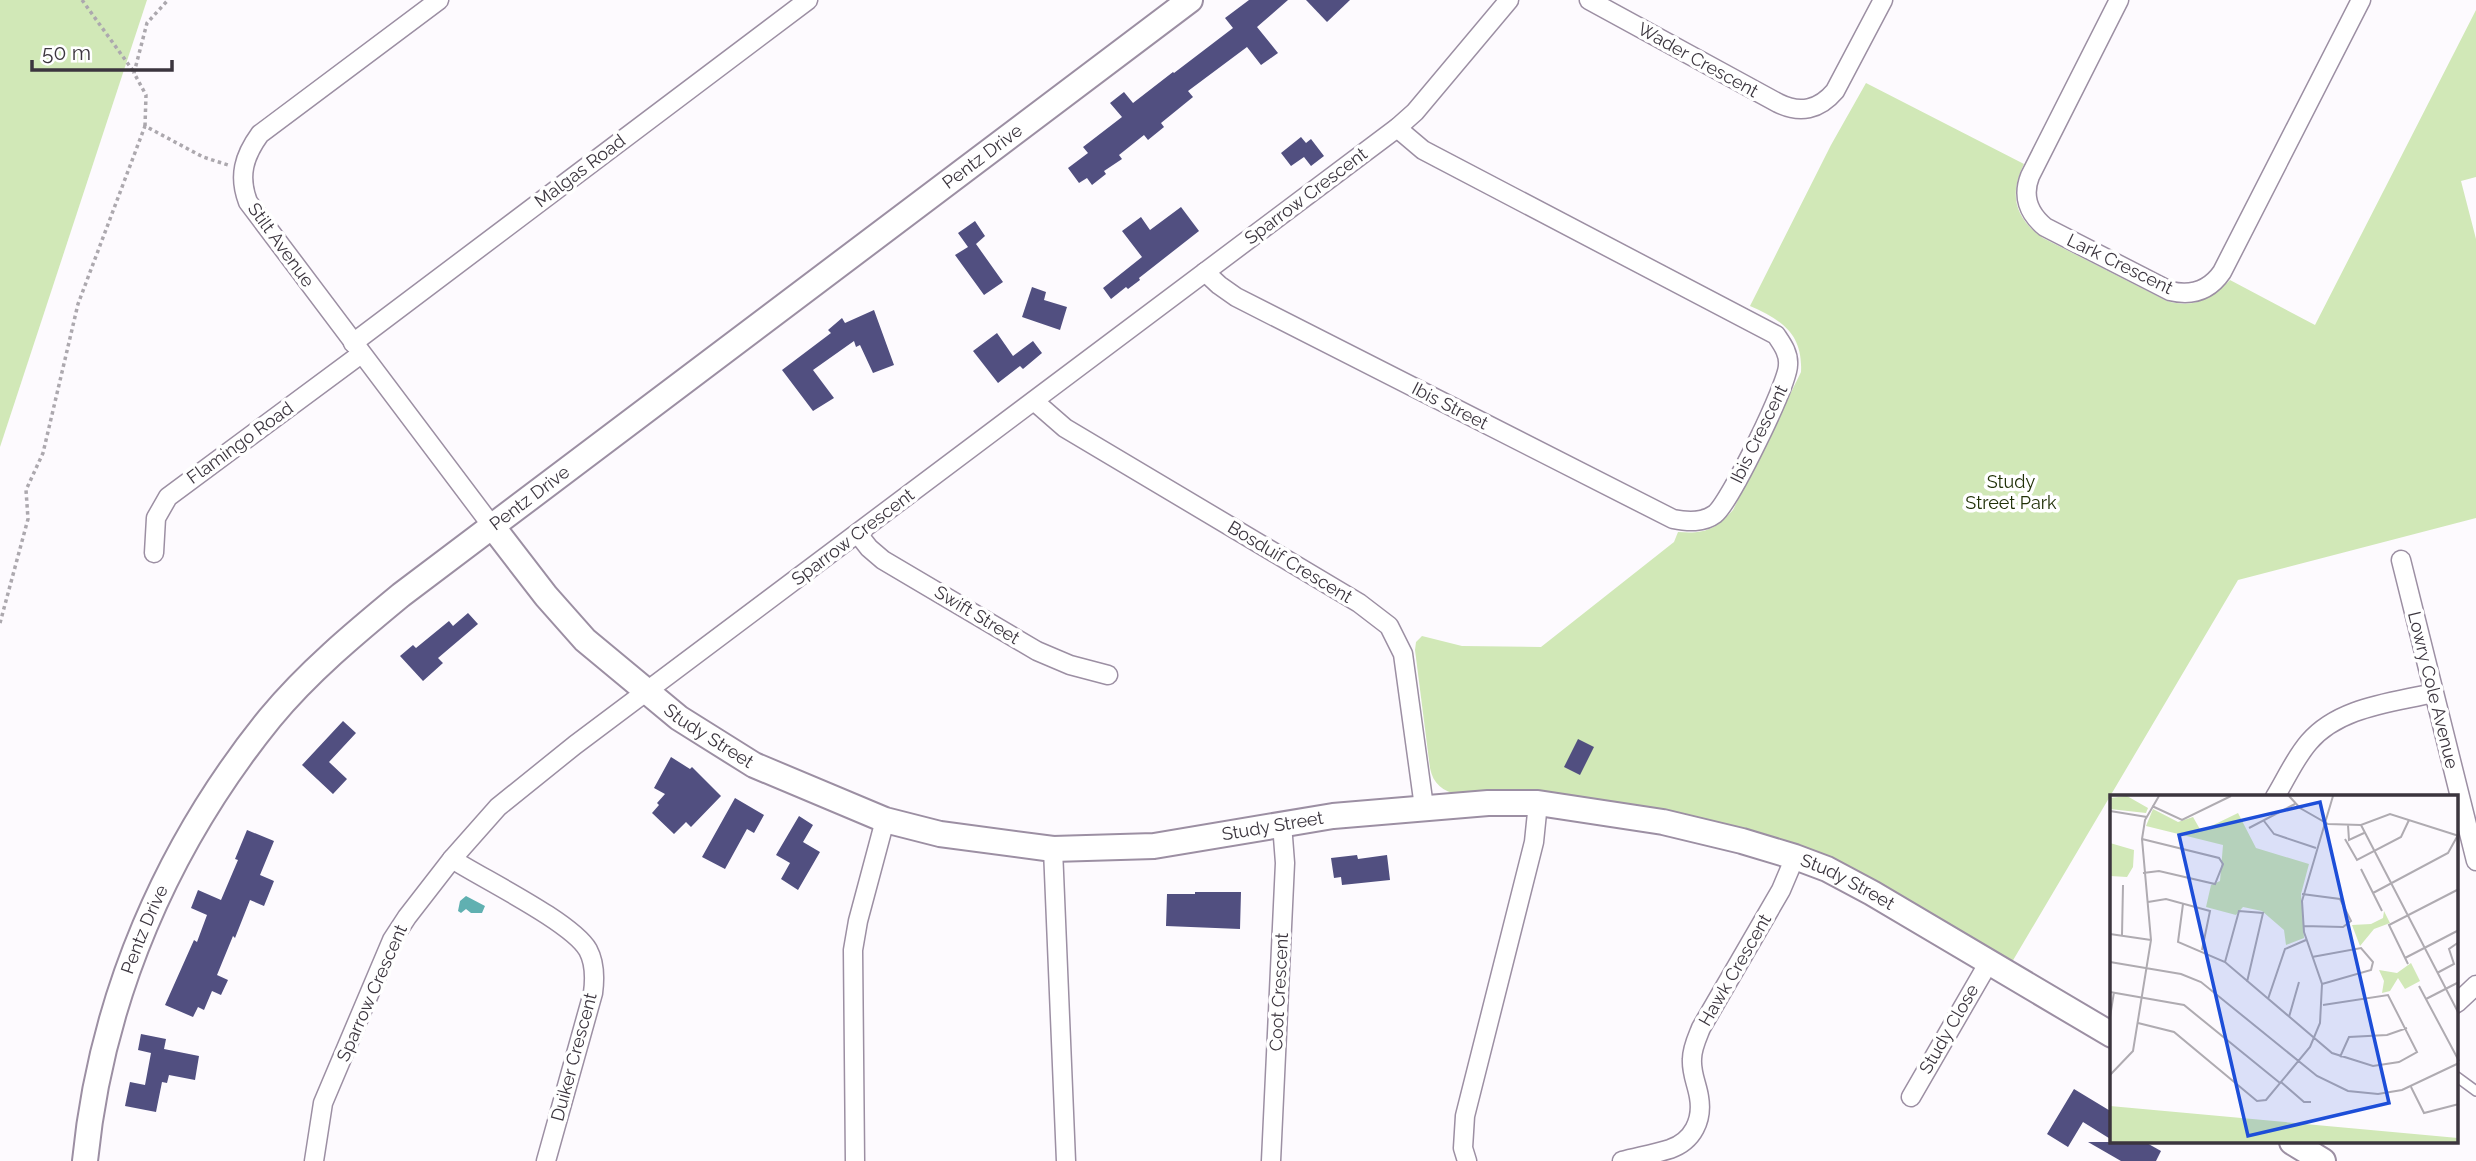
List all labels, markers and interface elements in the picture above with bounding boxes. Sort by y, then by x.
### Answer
street label: Wader Crescent [1634,18,1762,101]
scale bar [32,28,172,72]
text: 50 m [42,40,91,65]
street label: Pentz Drive [938,119,1026,193]
street label: Malgas Road [530,130,629,211]
street label: Sparrow Crescent [1240,143,1371,248]
street label: Stilt Avenue [244,199,319,291]
street label: Lark Crescent [2064,229,2177,298]
street label: Ibis Street [1409,377,1492,434]
street label: Ibis Crescent [1726,381,1791,487]
street label: Flamingo Road [183,397,297,488]
street label: Pentz Drive [485,461,574,534]
park label: Study Street Park [1965,471,2057,513]
street label: Sparrow Crescent [787,484,918,589]
street label: Bosduif Crescent [1224,516,1356,607]
street label: Swift Street [931,581,1024,648]
street label: Lowry Cole Avenue [2404,609,2463,771]
street label: Study Street [660,699,758,772]
inset map [2110,795,2458,1144]
street label: Study Street [1220,807,1325,844]
street label: Study Street [1798,849,1898,914]
street label: Pentz Drive [116,881,172,977]
street label: Hawk Crescent [1694,910,1775,1030]
street label: Sparrow Crescent [332,921,411,1065]
street label: Coot Crescent [1265,932,1292,1052]
street label: Study Close [1915,980,1983,1077]
street label: Duiker Crescent [546,990,601,1123]

